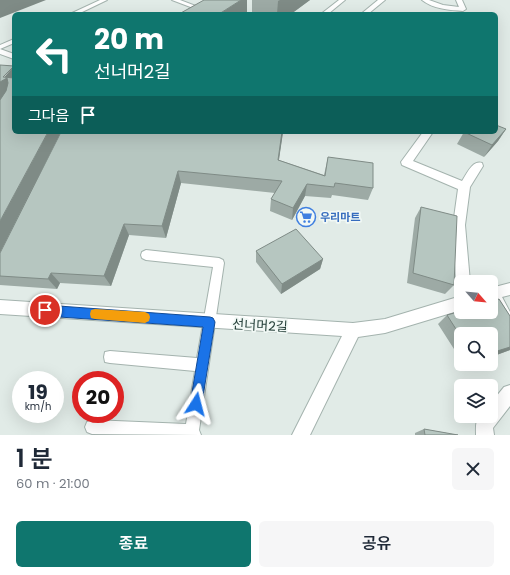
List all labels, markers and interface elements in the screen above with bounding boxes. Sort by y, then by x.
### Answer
text: 20 m [94,20,164,59]
icon: left [28,28,80,80]
text: 선너머2길 [94,59,171,84]
icon: arrive [77,104,99,126]
text: 그다음 [28,105,69,126]
supermarket icon: 우리마트 [295,206,317,228]
place label: 우리마트 [320,209,360,225]
north arrow [454,275,498,319]
map controls [454,275,498,423]
pin [28,293,62,327]
icon: arrive [34,299,56,321]
street label: 선너머2길 [232,315,288,336]
button: search [454,327,498,371]
speed limit sign: 20 [72,371,124,423]
text: 19 [28,378,48,406]
button: layers [454,379,498,423]
position arrow [175,383,217,425]
text: km/h [25,399,51,414]
text: 1 분 [16,442,52,475]
button: close [452,448,494,490]
text: 60 m · 21:00 [16,474,90,493]
button: 종료 [16,521,251,567]
button: 공유 [259,521,494,567]

